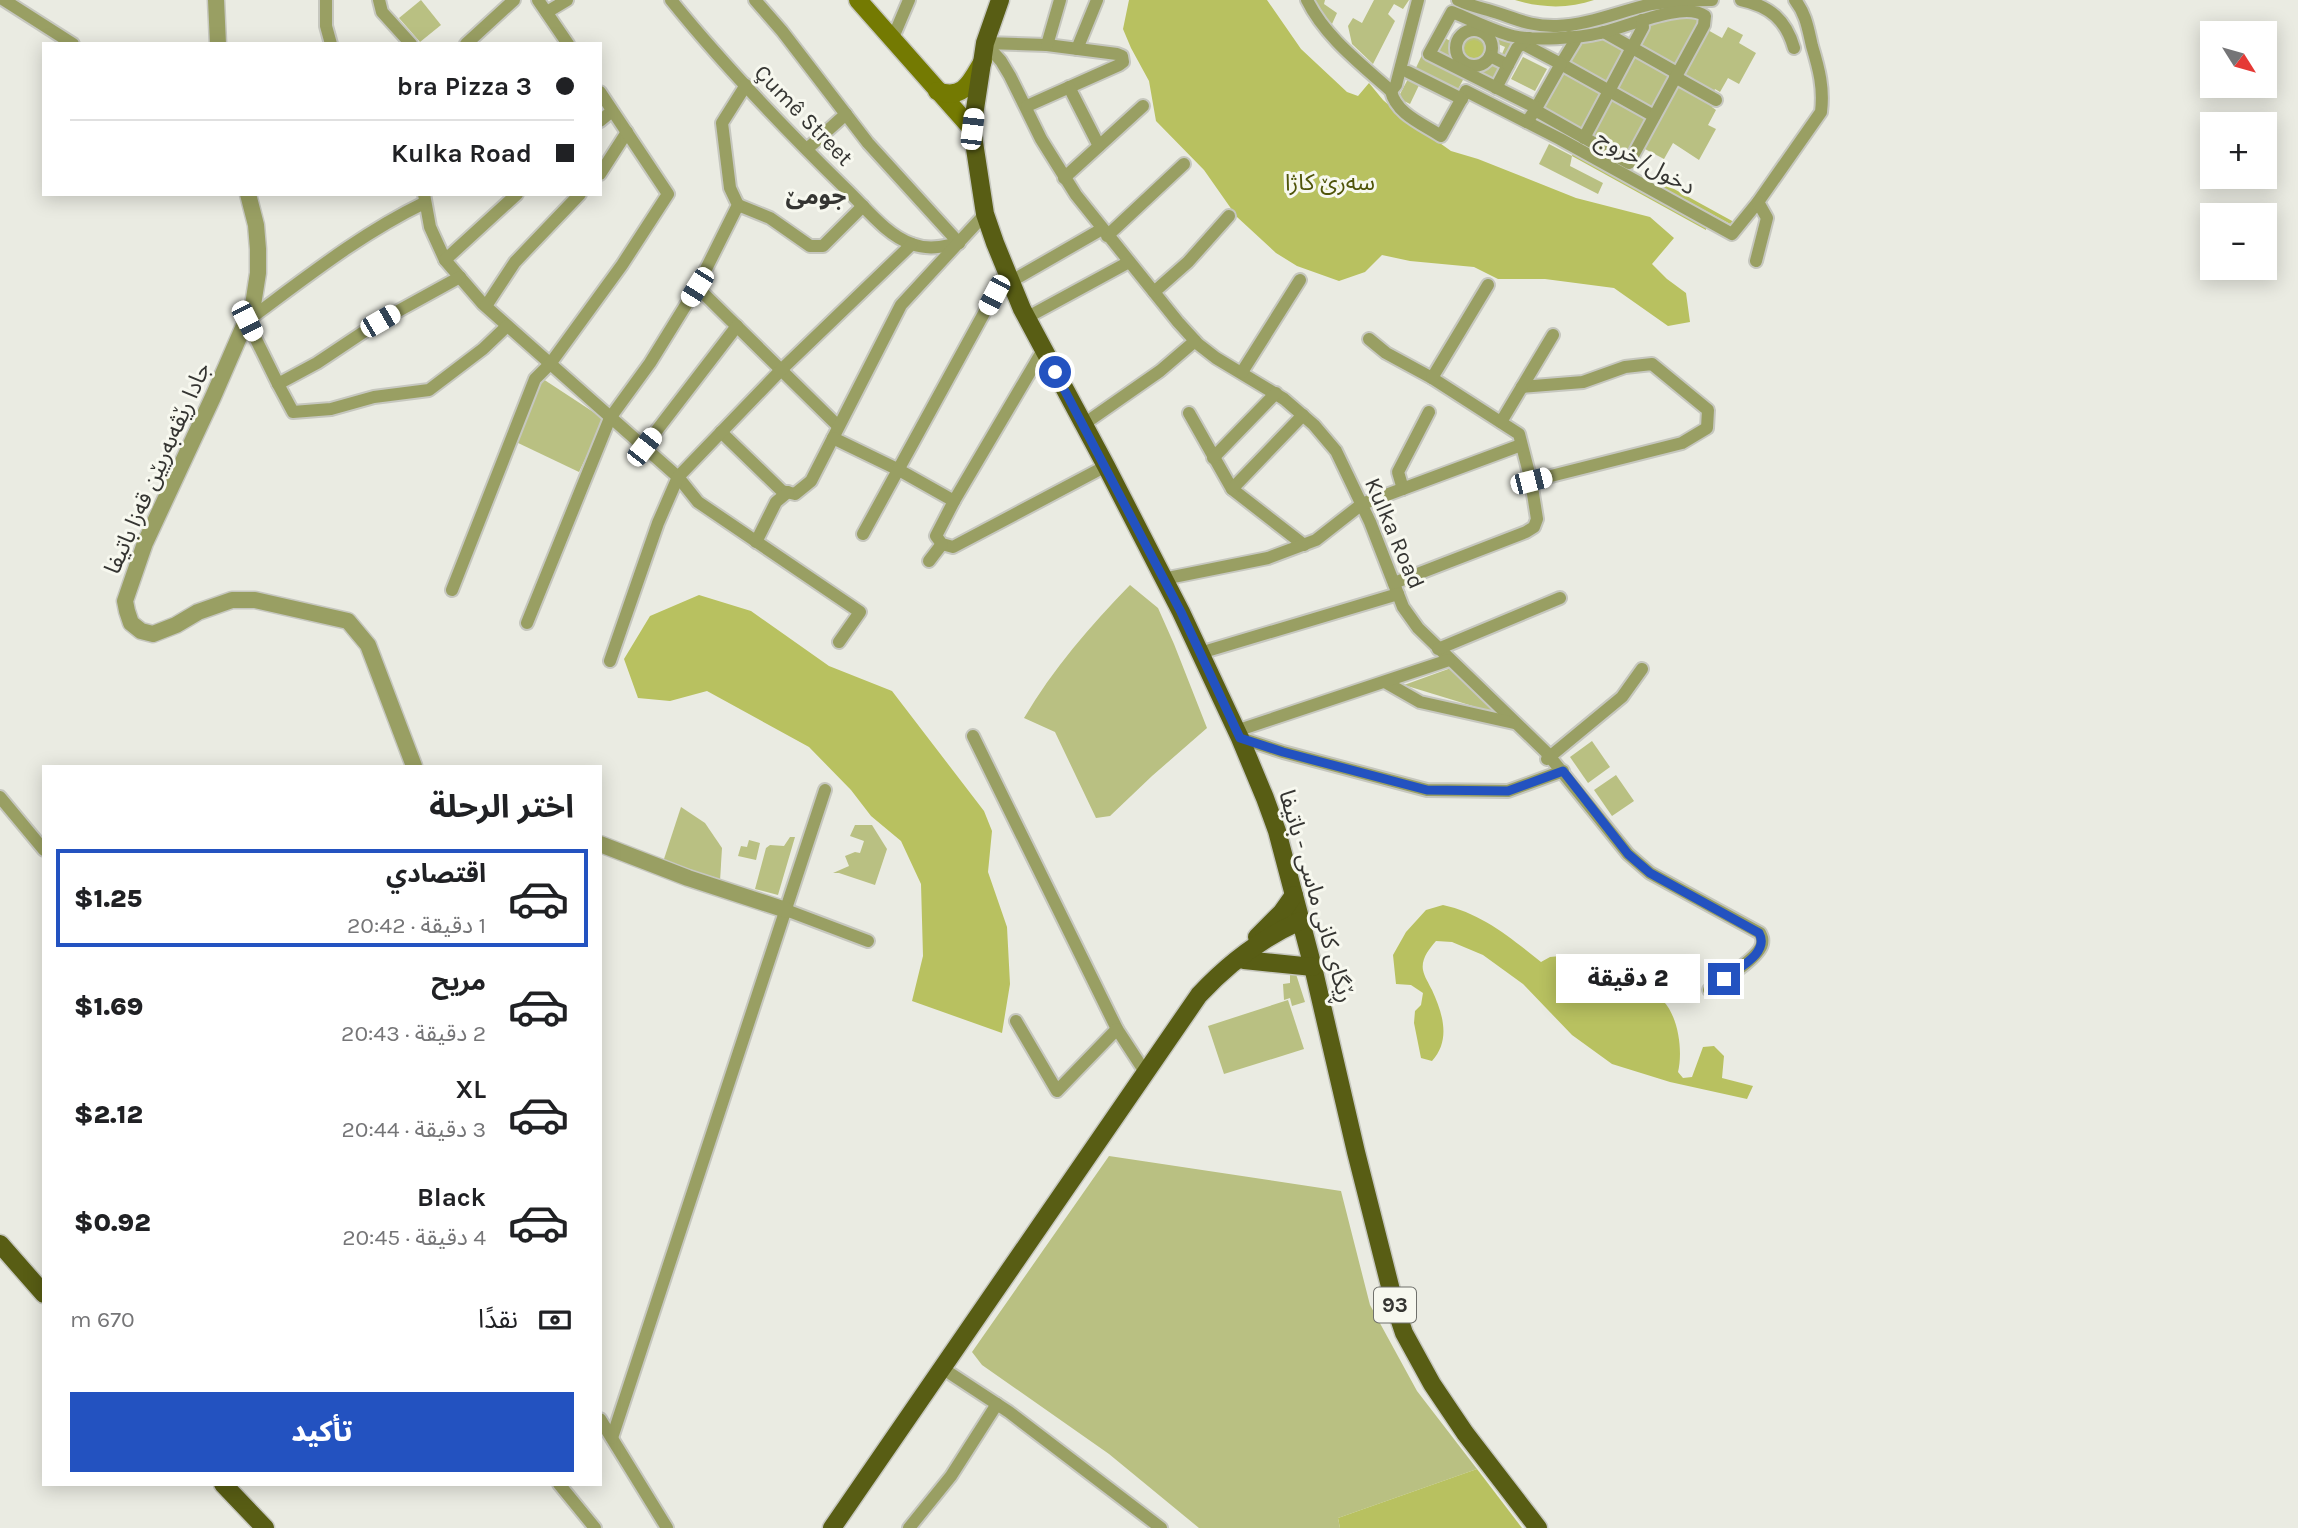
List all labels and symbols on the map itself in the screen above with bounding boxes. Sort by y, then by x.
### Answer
north arrow [2200,21,2277,98]
street label: Çumê Street [749,59,859,172]
car [960,107,985,151]
street label: دخول/خروج [1590,124,1700,203]
park label: سەرێ کاژا [1285,169,1375,196]
district label: جومێ [786,182,846,210]
car [677,264,718,310]
car [975,272,1014,318]
car [229,298,266,344]
car [357,301,404,341]
route start [1039,356,1071,388]
street label: جادا رێڤه‌به‌ريێن قه‌زا باتيفا [99,358,216,578]
car [623,424,666,470]
car [1509,466,1554,496]
street label: Kulka Road [1359,473,1430,593]
street label: ڕێگای کانی ماسی - باتيفا [1269,787,1360,1007]
callout: 2 دقيقة [1556,954,1700,1004]
route end [1708,963,1740,995]
road number: 93 [1374,1288,1416,1322]

